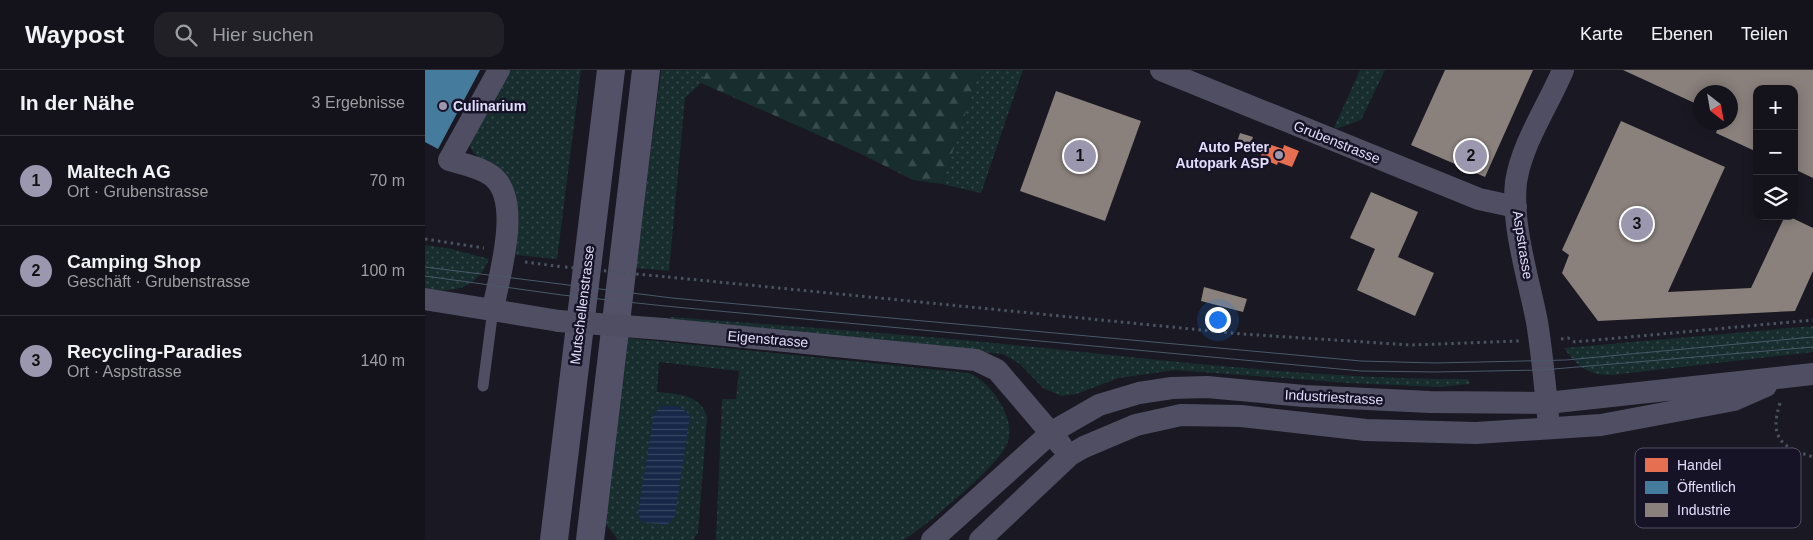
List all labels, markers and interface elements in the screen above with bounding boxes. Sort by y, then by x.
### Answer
search box [154,12,504,57]
text: Waypost [25,21,124,48]
icon: search [172,21,200,49]
text: Hier suchen [212,24,314,45]
text: Karte [1580,24,1623,44]
text: Ebenen [1651,24,1713,44]
text: Teilen [1741,24,1788,44]
north arrow [1693,85,1738,130]
map controls [1753,85,1798,220]
button: + [1753,85,1798,130]
text: In der Nähe [20,91,134,114]
text: 3 Ergebnisse [312,94,405,111]
place label: Culinarium [453,98,526,114]
marker: Culinarium [437,100,449,112]
street label: Grubenstrasse [1291,117,1383,167]
button: − [1753,130,1798,175]
pin: 1 [1064,137,1096,175]
pin: 2 [1455,137,1487,175]
place label: Auto Peter Autopark ASP [1175,139,1270,171]
marker: Auto Peter Autopark ASP [1273,149,1285,161]
text: Maltech AG [67,161,171,182]
text: 1 [32,172,40,189]
text: 70 m [369,172,405,189]
button: layers [1753,175,1798,220]
text: Ort · Grubenstrasse [67,183,208,200]
pin: 3 [1621,205,1653,243]
street label: Aspstrasse [1510,210,1536,281]
street label: Mutschellenstrasse [567,244,597,365]
text: Camping Shop [67,251,201,272]
text: 2 [32,262,40,279]
text: 100 m [361,262,405,279]
text: Geschäft · Grubenstrasse [67,273,250,290]
your location [1205,307,1231,333]
street label: Eigenstrasse [727,328,809,351]
text: Recycling-Paradies [67,341,242,362]
text: 3 [32,352,40,369]
text: 140 m [361,352,405,369]
text: Ort · Aspstrasse [67,363,182,380]
street label: Industriestrasse [1284,386,1384,408]
legend [1635,448,1801,528]
text: Handel [1677,457,1721,473]
text: Öffentlich [1677,478,1736,495]
text: Industrie [1677,502,1731,518]

